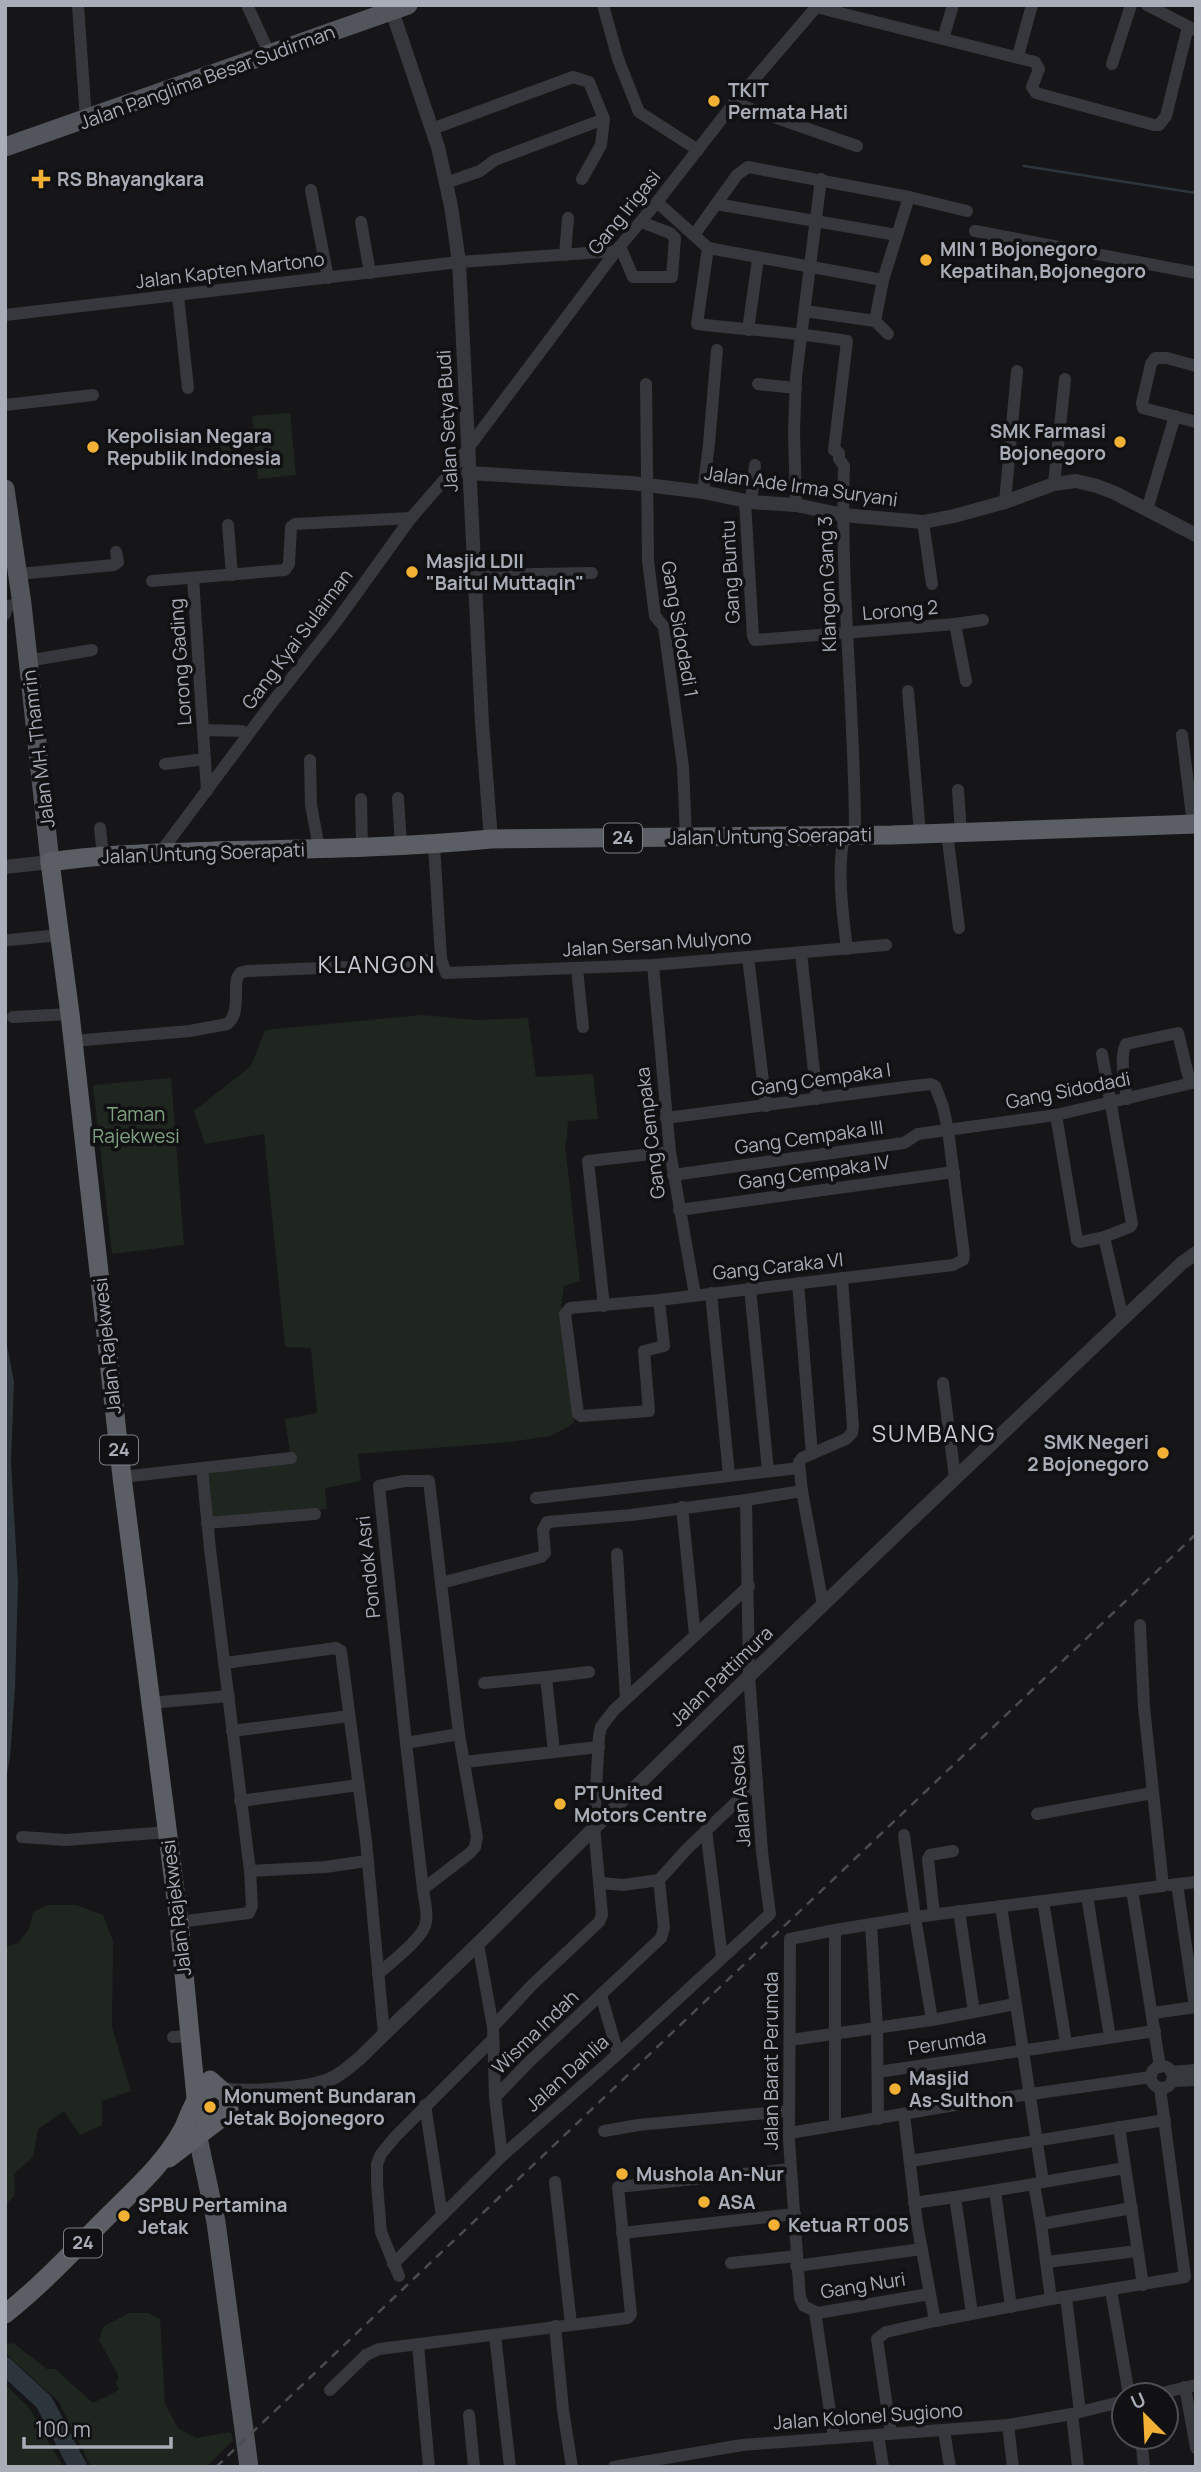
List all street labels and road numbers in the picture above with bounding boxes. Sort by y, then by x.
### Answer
street label: Jalan Panglima Besar Sudirman [76,19,338,135]
street label: Gang Irigasi [582,164,666,260]
street label: Jalan Kapten Martono [134,246,326,294]
street label: Jalan Setya Budi [430,349,464,493]
street label: Jalan Ade Irma Suryani [703,460,899,512]
street label: Klangon Gang 3 [812,516,842,652]
street label: Gang Buntu [714,520,746,624]
street label: Gang Sidodadi 1 [655,559,705,699]
street label: Gang Kyai Sulaiman [236,563,358,715]
street label: Lorong 2 [861,594,939,626]
street label: Lorong Gading [163,598,197,726]
street label: Jalan MH. Thamrin [15,669,61,829]
street label: Jalan Untung Soerapati [668,821,872,851]
road number: 24 [604,824,642,852]
street label: Jalan Untung Soerapati [100,836,306,870]
street label: Jalan Sersan Mulyono [562,923,752,963]
street label: Gang Cempaka I [749,1056,893,1102]
street label: Gang Sidodadi [1003,1065,1133,1115]
street label: Gang Cempaka [629,1066,671,1200]
street label: Gang Cempaka III [733,1114,885,1160]
street label: Gang Cempaka IV [737,1148,892,1195]
street label: Gang Caraka VI [711,1246,845,1286]
street label: Jalan Rajekwesi [87,1277,127,1415]
road number: 24 [100,1436,138,1464]
street label: Pondok Asri [350,1514,386,1620]
street label: Jalan Pattimura [664,1620,778,1732]
street label: Jalan Asoka [723,1744,757,1848]
street label: Jalan Rajekwesi [155,1838,197,1978]
street label: Jalan Barat Perumda [758,1972,784,2150]
street label: Wisma Indah [486,1984,584,2080]
street label: Perumda [906,2023,988,2061]
street label: Jalan Dahlia [520,2029,614,2117]
road number: 24 [64,2228,102,2258]
street label: Gang Nuri [819,2265,907,2305]
street label: Jalan Kolonel Sugiono [772,2396,964,2436]

